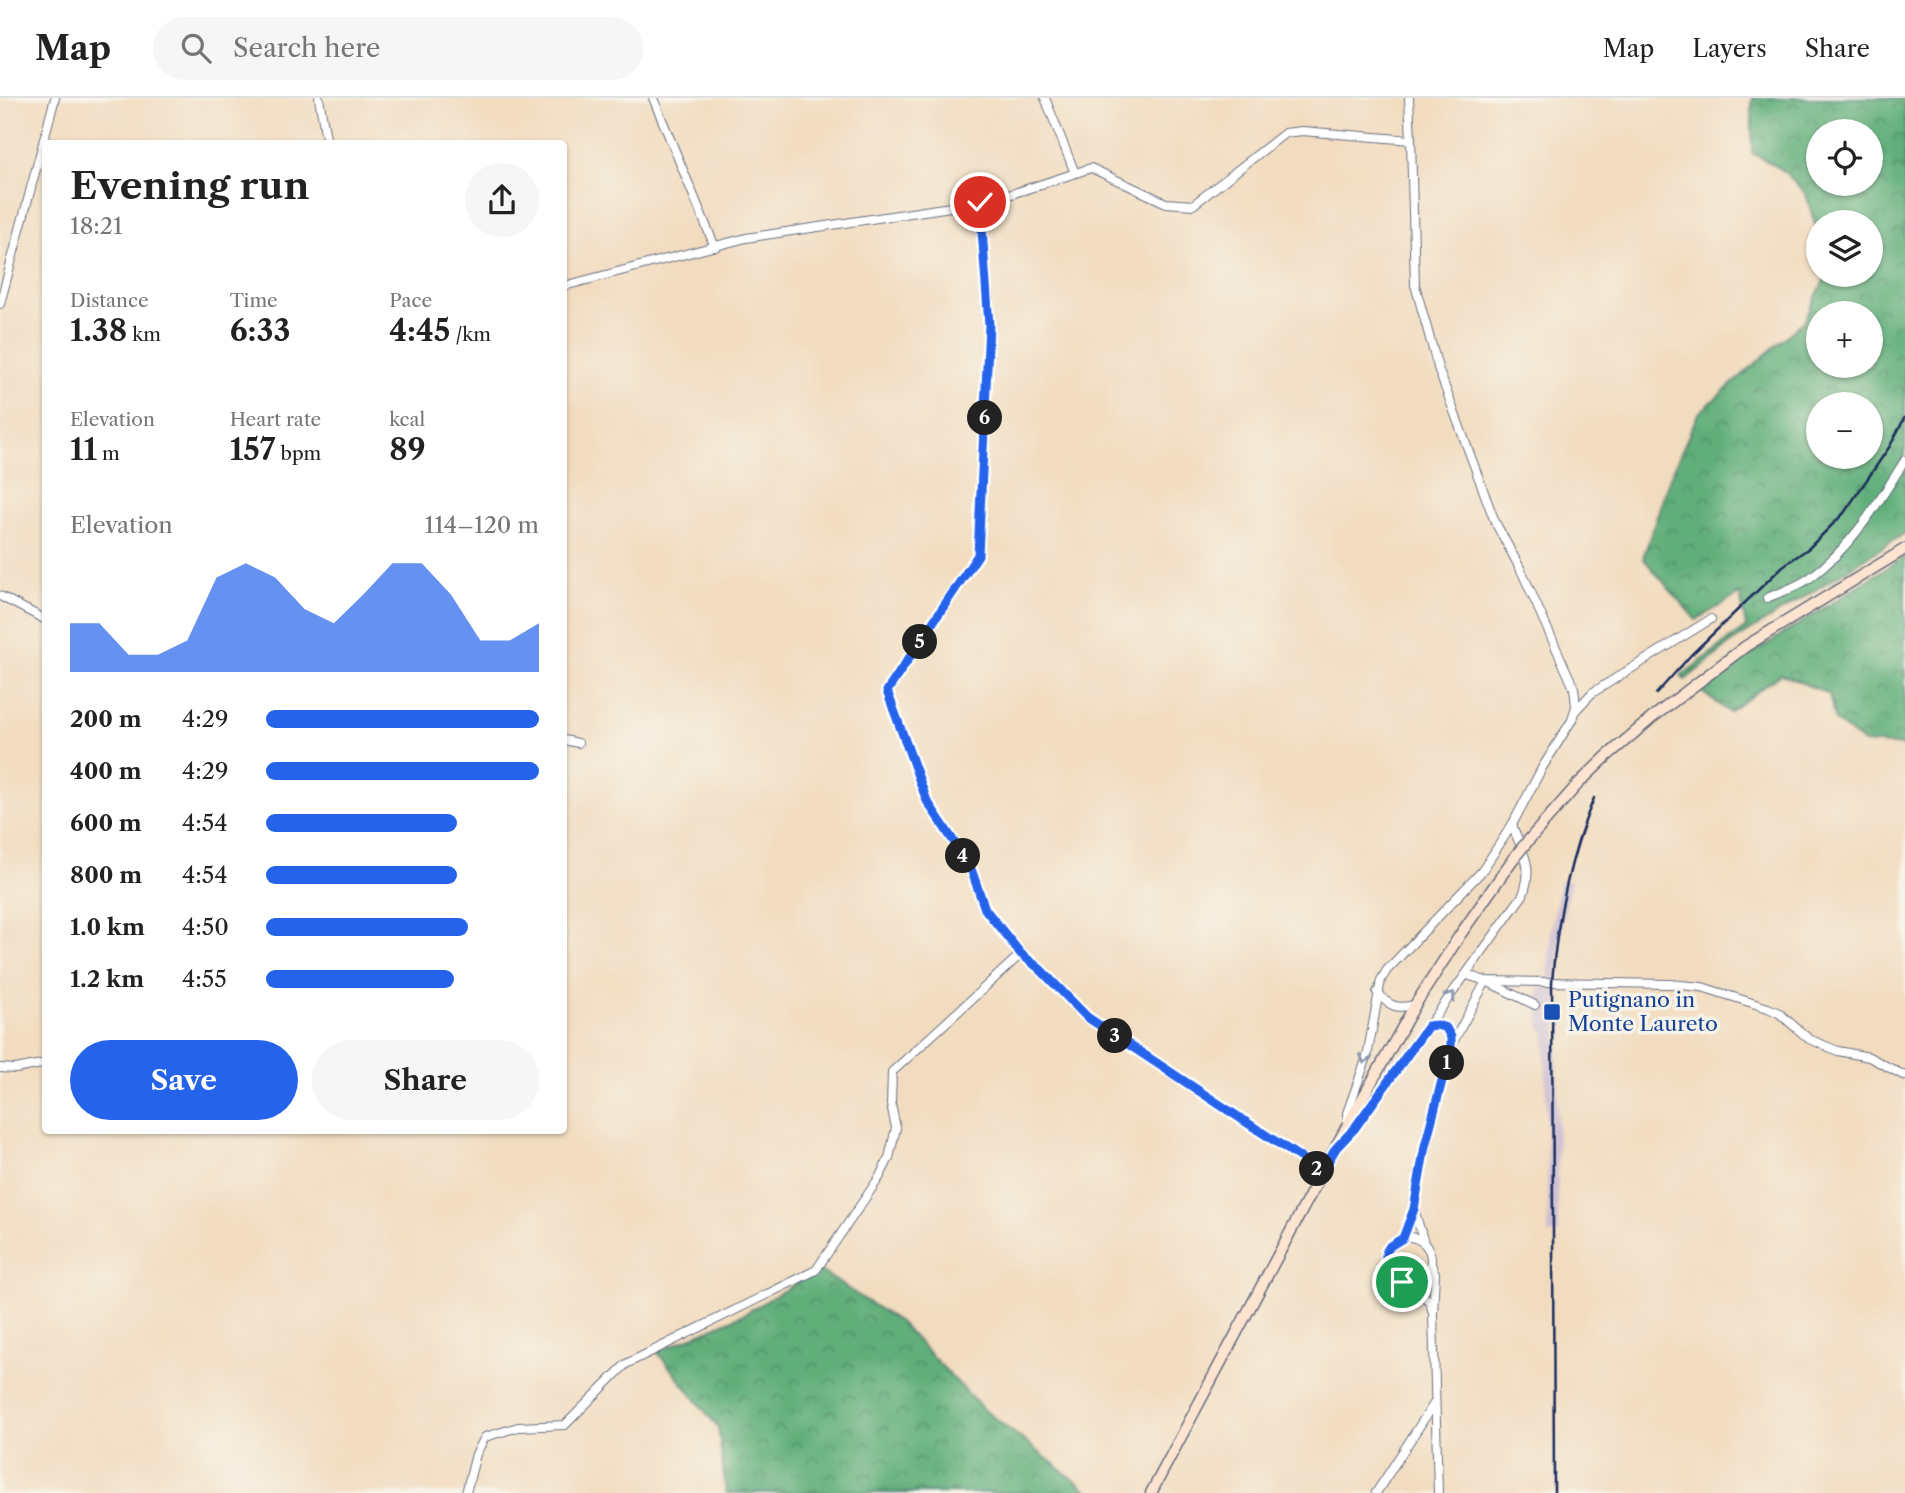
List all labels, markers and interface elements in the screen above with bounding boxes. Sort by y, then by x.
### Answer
search box [153,17,643,80]
text: Map [35,28,111,69]
icon: search [177,29,215,67]
text: Search here [233,32,380,64]
text: Map [1603,34,1654,63]
text: Layers [1692,34,1767,63]
text: Share [1805,34,1870,63]
map controls [1806,119,1883,469]
button: locate [1806,119,1883,196]
text: Evening run [70,162,310,209]
button: share [465,163,539,237]
pin [950,172,1010,232]
icon: check [961,183,999,221]
button: layers [1806,210,1883,287]
text: 18:21 [70,212,123,240]
text: Distance [70,289,149,312]
text: Time [230,289,278,312]
text: Pace [389,289,432,312]
button: + [1806,301,1883,378]
text: 1.38 [70,312,127,349]
text: 6:33 [230,312,290,349]
text: 4:45 [389,312,450,349]
text: km [127,323,161,346]
text: /km [450,323,491,346]
button: − [1806,392,1883,469]
pin: 6 [968,400,1002,436]
text: 6 [979,406,990,429]
text: Elevation [70,408,155,431]
text: Heart rate [230,408,321,431]
text: kcal [389,408,425,431]
text: 11 [70,431,97,468]
text: 157 [230,431,275,468]
text: 89 [389,431,426,468]
text: m [97,442,120,465]
text: bpm [275,442,321,465]
text: Elevation [70,511,173,539]
text: 114–120 m [424,511,539,539]
pin: 5 [902,624,937,660]
text: 5 [914,630,925,653]
text: 200 m [70,705,142,733]
text: 4:29 [182,705,228,733]
text: 400 m [70,757,142,785]
text: 4:29 [182,757,228,785]
text: 600 m [70,809,142,837]
text: 4:54 [182,809,228,837]
pin: 4 [946,838,981,874]
text: 4 [957,844,968,867]
text: 800 m [70,861,142,889]
text: 4:54 [182,861,228,889]
text: 1.0 km [70,913,145,941]
text: 4:50 [182,913,229,941]
text: 1.2 km [70,965,144,993]
text: 4:55 [182,965,227,993]
place label: Putignano in Monte Laureto [1568,987,1718,1036]
one-way arrow [1442,991,1455,1003]
marker: Putignano in Monte Laureto [1542,1002,1562,1022]
pin: 3 [1098,1018,1132,1054]
text: 3 [1109,1024,1120,1047]
button: Save [70,1040,298,1120]
button: Share [312,1040,539,1120]
pin: 1 [1430,1046,1464,1080]
text: 1 [1442,1051,1451,1074]
one-way arrow [1359,1053,1373,1065]
pin: 2 [1300,1152,1334,1186]
text: 2 [1311,1157,1322,1180]
pin [1372,1252,1432,1312]
icon: arrive [1383,1263,1421,1301]

